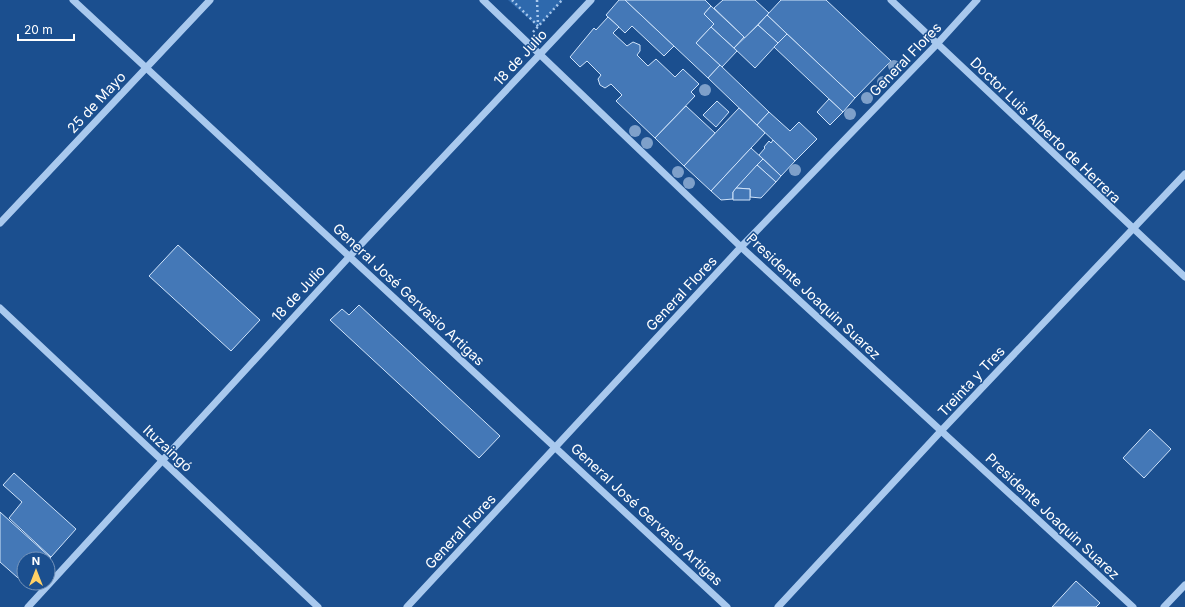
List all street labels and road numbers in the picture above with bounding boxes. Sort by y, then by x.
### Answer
street label: General Flores [865,19,945,99]
street label: 18 de Julio [490,25,550,89]
street label: Doctor Luis Alberto de Herrera [967,54,1125,206]
street label: 25 de Mayo [63,68,129,136]
street label: General José Gervasio Artigas [330,219,488,369]
street label: Presidente Joaquin Suarez [743,229,885,363]
street label: General Flores [642,252,720,334]
street label: 18 de Julio [268,261,328,325]
street label: Treinta y Tres [934,342,1008,420]
street label: Ituzaingó [140,421,196,475]
street label: General José Gervasio Artigas [568,439,726,589]
street label: Presidente Joaquin Suarez [982,449,1124,583]
street label: General Flores [421,490,499,572]

